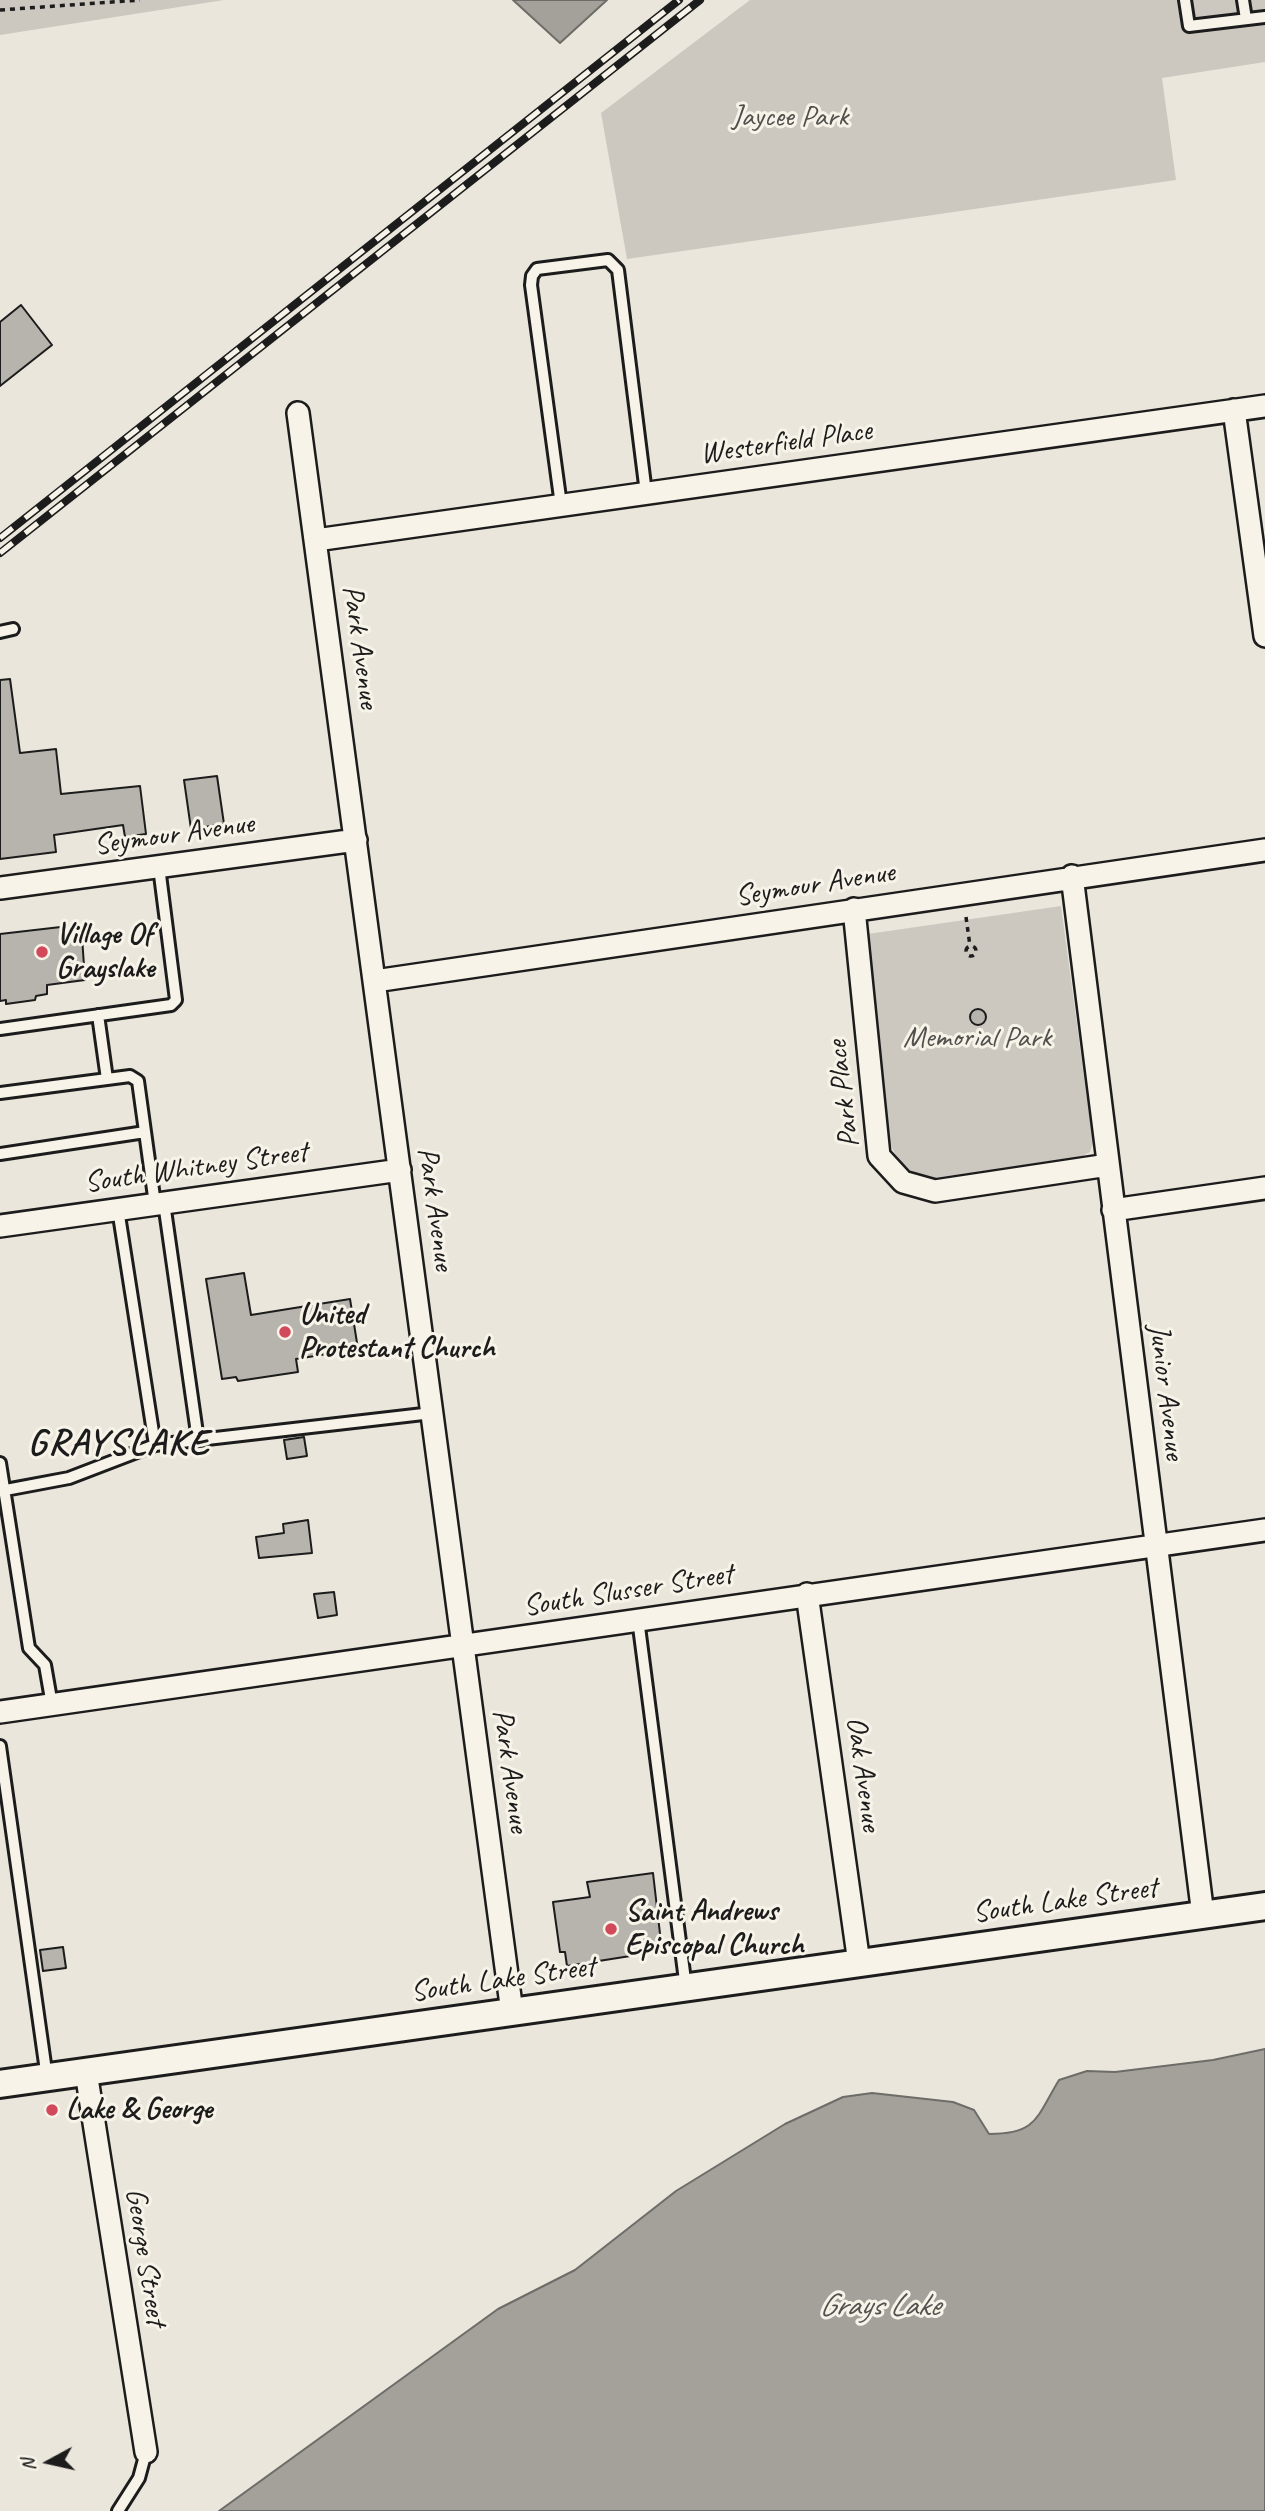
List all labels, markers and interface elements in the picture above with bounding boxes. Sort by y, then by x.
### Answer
park label: Jaycee Park [732,99,848,135]
street label: Westerfield Place [698,413,874,473]
street label: Park Avenue [334,583,386,711]
street label: Seymour Avenue [92,806,256,864]
street label: Seymour Avenue [733,855,897,915]
place label: Village Of Grayslake [56,917,154,988]
marker: Village Of Grayslake [34,944,50,960]
park label: Memorial Park [903,1020,1051,1056]
street label: Park Place [820,1038,868,1150]
street label: South Whitney Street [82,1135,310,1201]
street label: Park Avenue [409,1145,461,1273]
place label: United Protestant Church [299,1297,495,1368]
street label: Junior Avenue [1140,1322,1192,1462]
marker: United Protestant Church [277,1324,293,1340]
district label: GRAYSLAKE [30,1422,208,1466]
street label: South Slusser Street [521,1557,735,1625]
street label: Park Avenue [484,1707,536,1835]
street label: Oak Avenue [837,1714,889,1834]
street label: South Lake Street [970,1870,1160,1932]
place label: Saint Andrews Episcopal Church [625,1894,804,1965]
marker: Saint Andrews Episcopal Church [603,1921,619,1937]
street label: South Lake Street [408,1949,598,2011]
place label: Lake & George [66,2092,212,2128]
marker: Lake & George [44,2102,60,2118]
street label: George Street [116,2186,174,2328]
water label: Grays Lake [819,2288,939,2326]
north arrow [14,2427,84,2497]
text: N [16,2457,41,2472]

